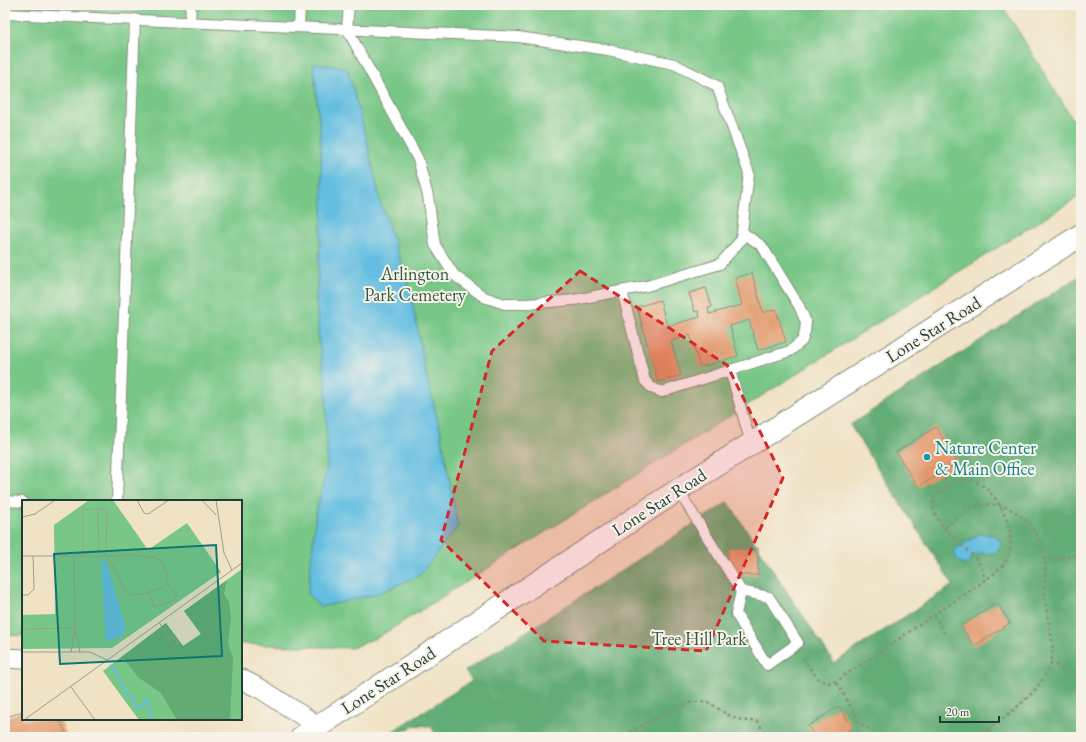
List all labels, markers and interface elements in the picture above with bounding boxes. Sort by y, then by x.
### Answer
park label: Arlington Park Cemetery [364,262,466,306]
street label: Lone Star Road [881,290,986,367]
place label: Nature Center & Main Office [935,436,1036,480]
marker: Nature Center & Main Office [922,452,932,462]
street label: Lone Star Road [607,462,711,541]
inset map [22,500,242,720]
park label: Tree Hill Park [651,627,747,650]
street label: Lone Star Road [336,640,440,719]
scale bar [940,698,999,724]
text: 20 m [946,704,970,720]

